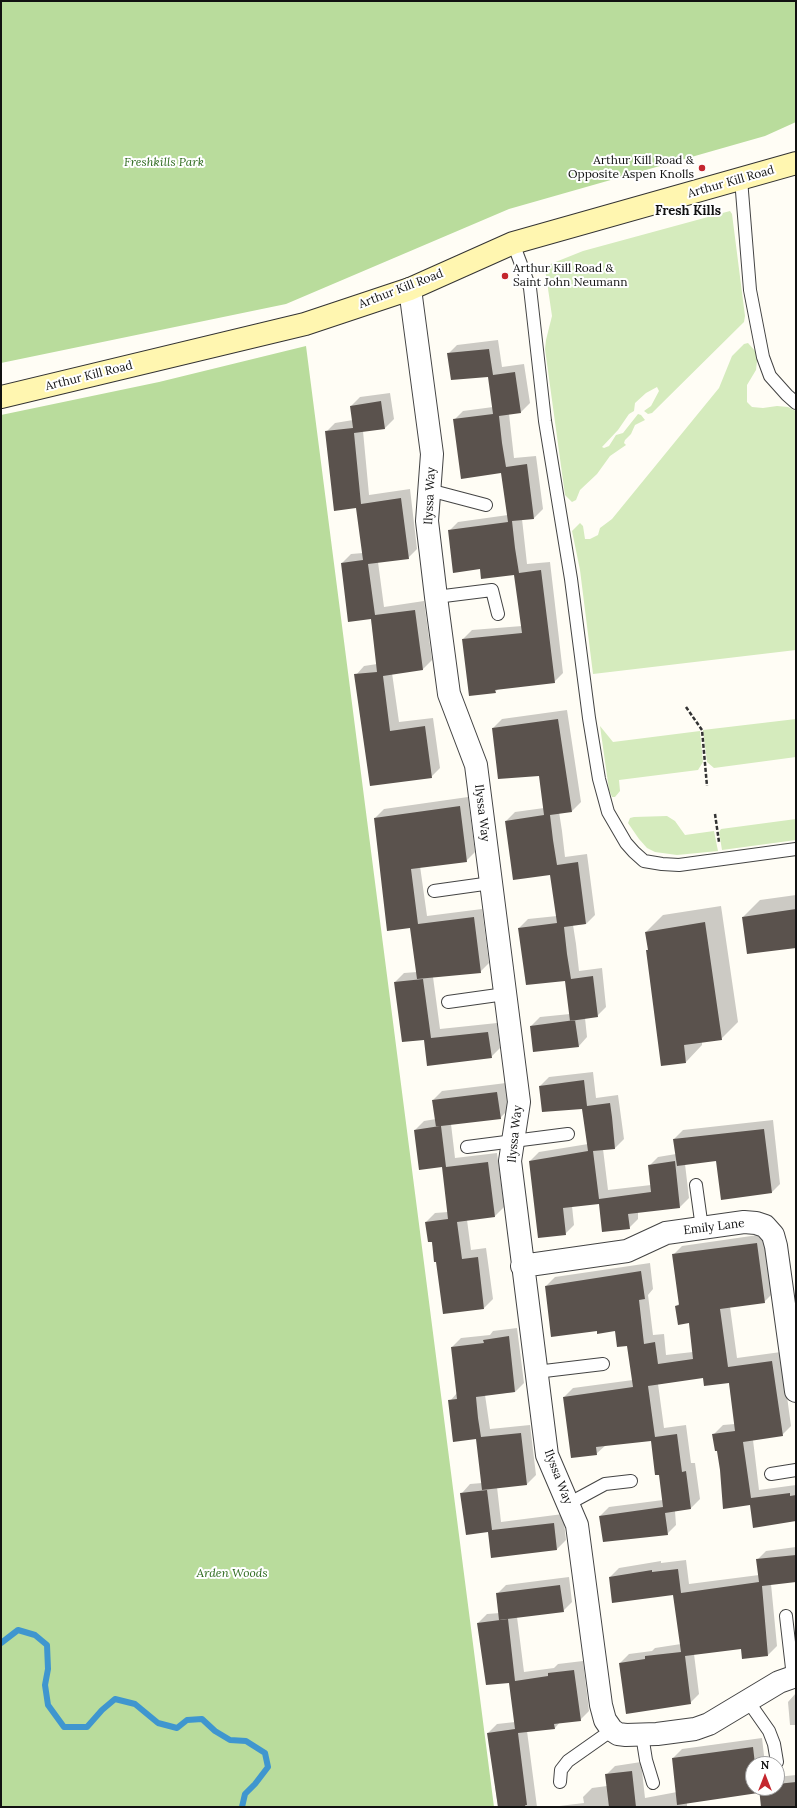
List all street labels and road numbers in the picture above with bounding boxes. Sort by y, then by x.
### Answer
street label: Arthur Kill Road [686,163,776,201]
street label: Arthur Kill Road [357,266,445,312]
street label: Arthur Kill Road [44,358,134,394]
street label: Ilyssa Way [421,467,439,525]
street label: Ilyssa Way [471,783,493,843]
street label: Ilyssa Way [505,1104,525,1164]
street label: Emily Lane [683,1216,745,1238]
street label: Ilyssa Way [541,1447,575,1507]

